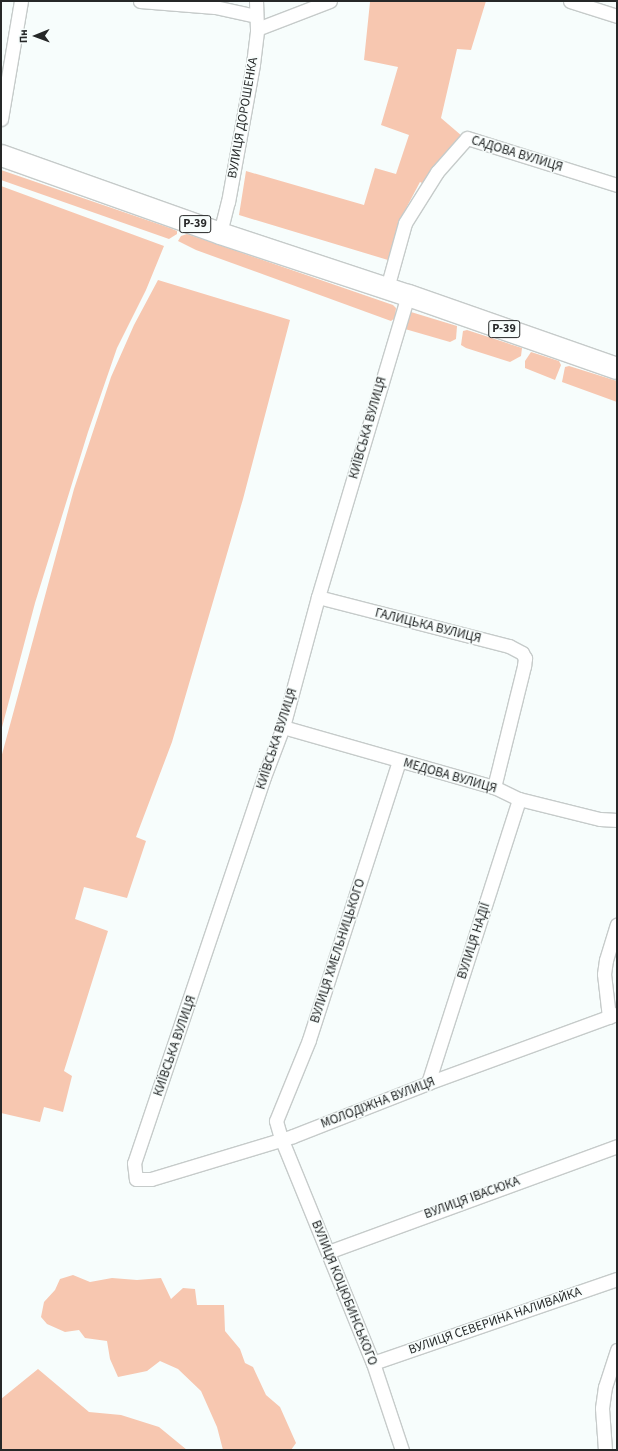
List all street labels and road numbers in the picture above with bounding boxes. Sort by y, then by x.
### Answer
street label: ВУЛИЦЯ ДОРОШЕНКА [225,56,261,180]
street label: САДОВА ВУЛИЦЯ [469,133,565,175]
road number: Р-39 [179,214,211,234]
road number: Р-39 [488,319,520,339]
street label: КИЇВСЬКА ВУЛИЦЯ [346,375,390,481]
street label: ГАЛИЦЬКА ВУЛИЦЯ [373,605,483,647]
street label: КИЇВСЬКА ВУЛИЦЯ [253,686,301,792]
street label: МЕДОВА ВУЛИЦЯ [401,755,499,797]
street label: ВУЛИЦЯ ХМЕЛЬНИЦЬКОГО [307,877,369,1025]
street label: ВУЛИЦЯ НАДІЇ [454,901,494,981]
street label: КИЇВСЬКА ВУЛИЦЯ [150,994,200,1098]
street label: МОЛОДІЖНА ВУЛИЦЯ [319,1074,437,1132]
street label: ВУЛИЦЯ ІВАСЮКА [422,1173,522,1223]
street label: ВУЛИЦЯ КОЦЮБИНСЬКОГО [308,1218,380,1368]
street label: ВУЛИЦЯ СЕВЕРИНА НАЛИВАЙКА [407,1284,583,1358]

